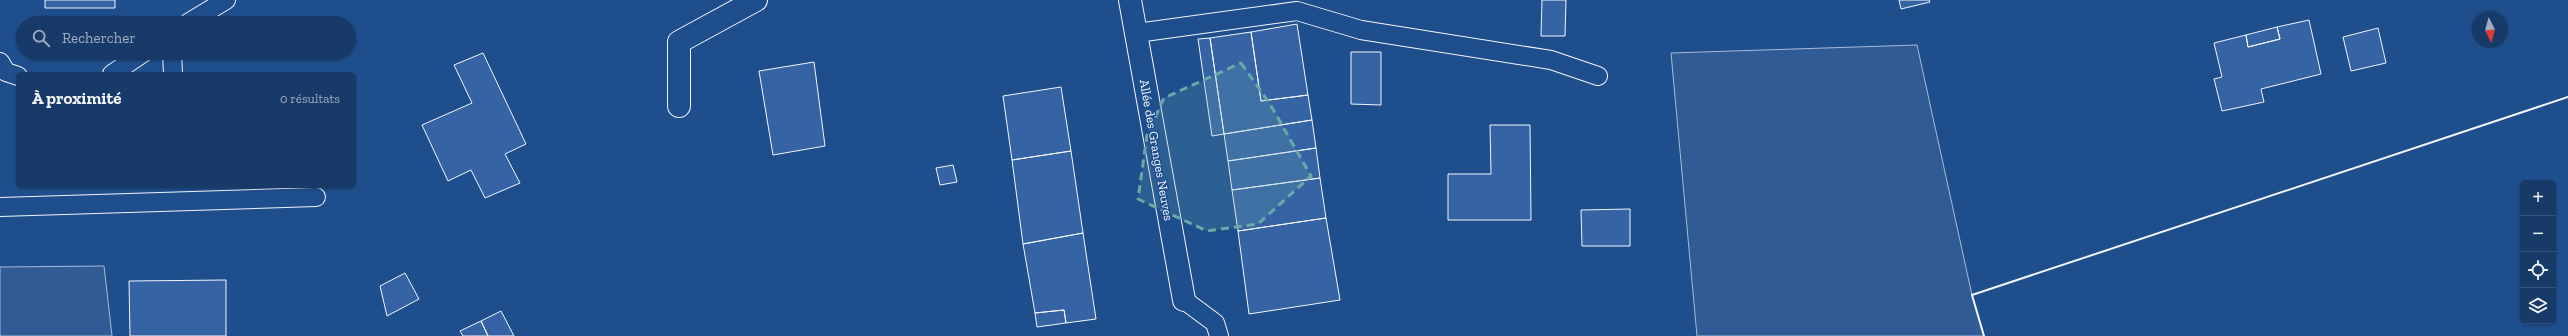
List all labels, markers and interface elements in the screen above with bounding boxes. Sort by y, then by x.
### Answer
north arrow [2472,12,2508,48]
search box [16,16,356,60]
icon: search [30,27,52,49]
text: Rechercher [62,29,136,47]
street label: Allée des Granges Neuves [1137,78,1176,222]
text: À proximité [32,88,121,108]
text: 0 résultats [280,91,340,106]
map controls [2520,180,2556,324]
button: + [2520,180,2556,216]
button: − [2520,216,2556,252]
button: locate [2520,252,2556,288]
button: layers [2520,288,2556,324]

